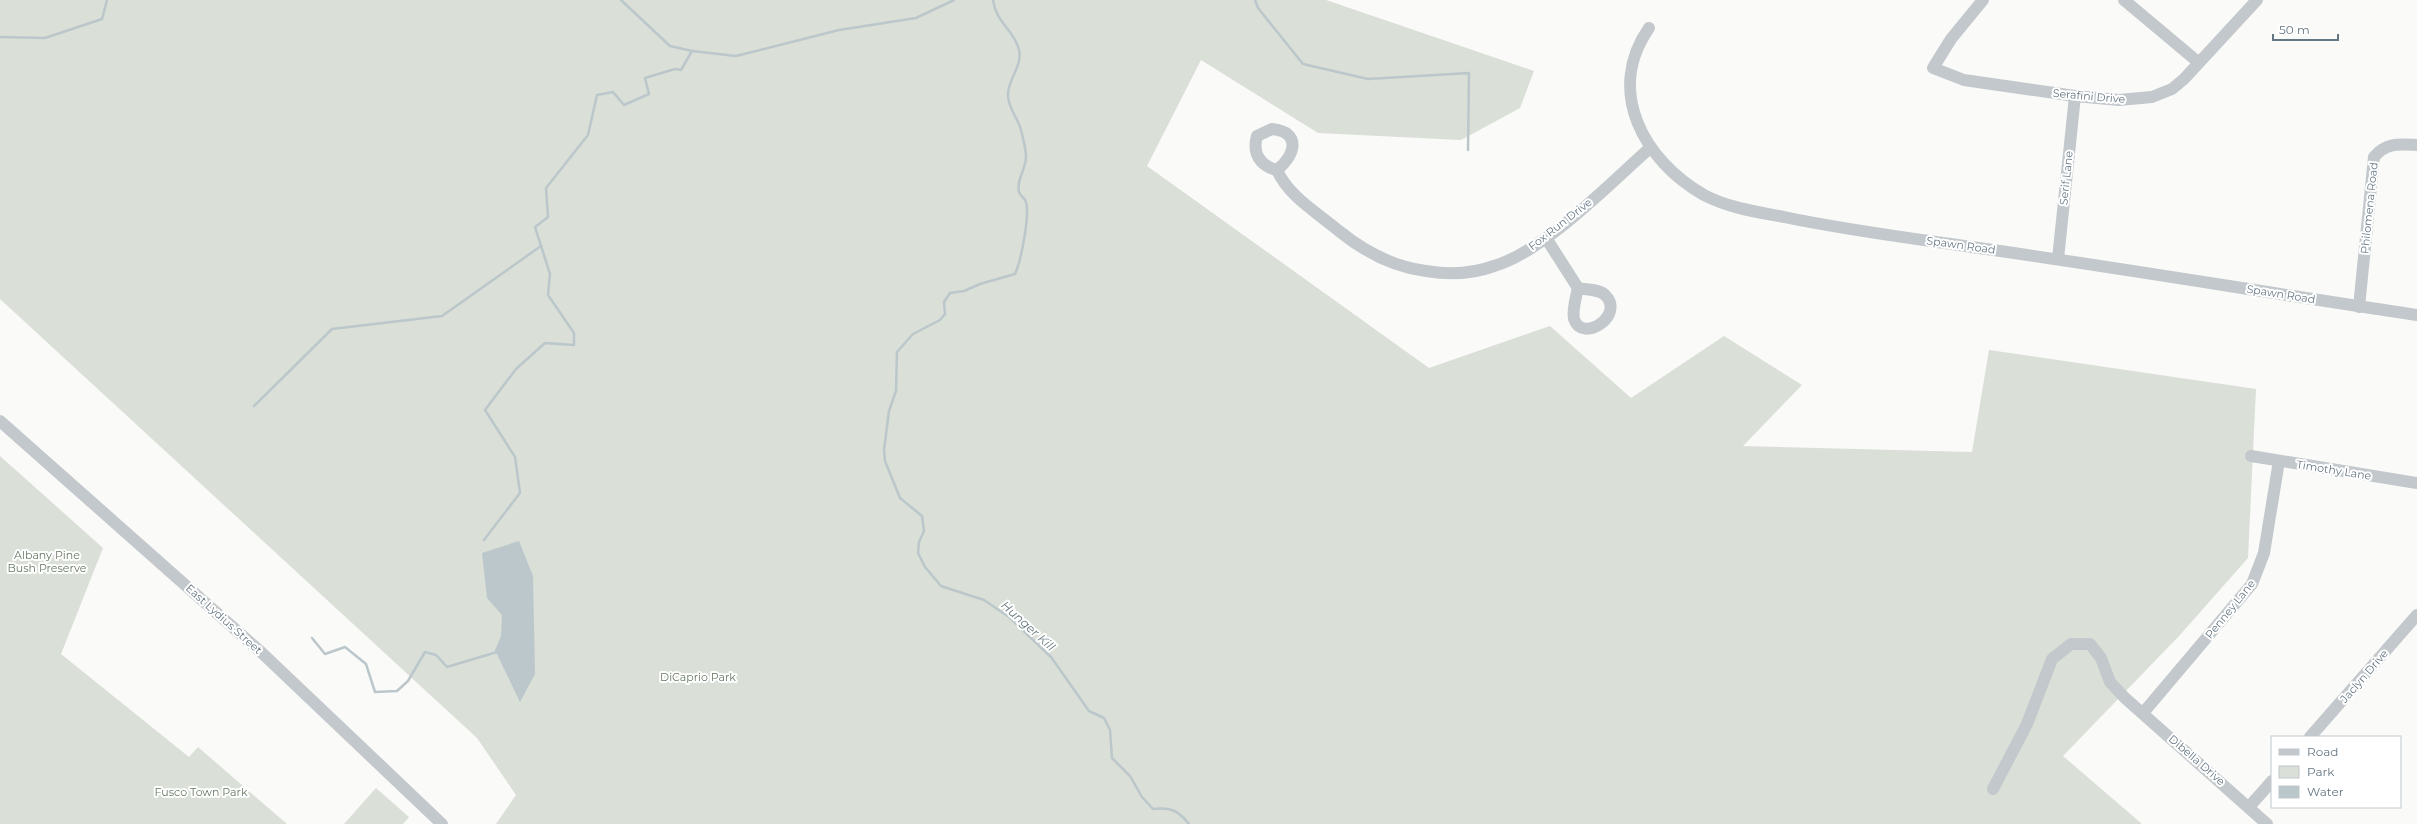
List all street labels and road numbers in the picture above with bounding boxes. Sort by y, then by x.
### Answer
street label: Serafini Drive [2052,86,2126,106]
street label: Serif Lane [2056,150,2076,206]
street label: Philomena Road [2357,161,2381,255]
street label: Fox Run Drive [1525,195,1595,253]
street label: Spawn Road [1926,233,1996,257]
street label: Spawn Road [2246,282,2316,306]
street label: Timothy Lane [2296,457,2373,483]
street label: Penney Lane [2202,576,2258,641]
street label: East Lydius Street [183,581,266,657]
street label: Jaclyn Drive [2336,646,2391,706]
street label: Dibella Drive [2166,732,2228,789]

